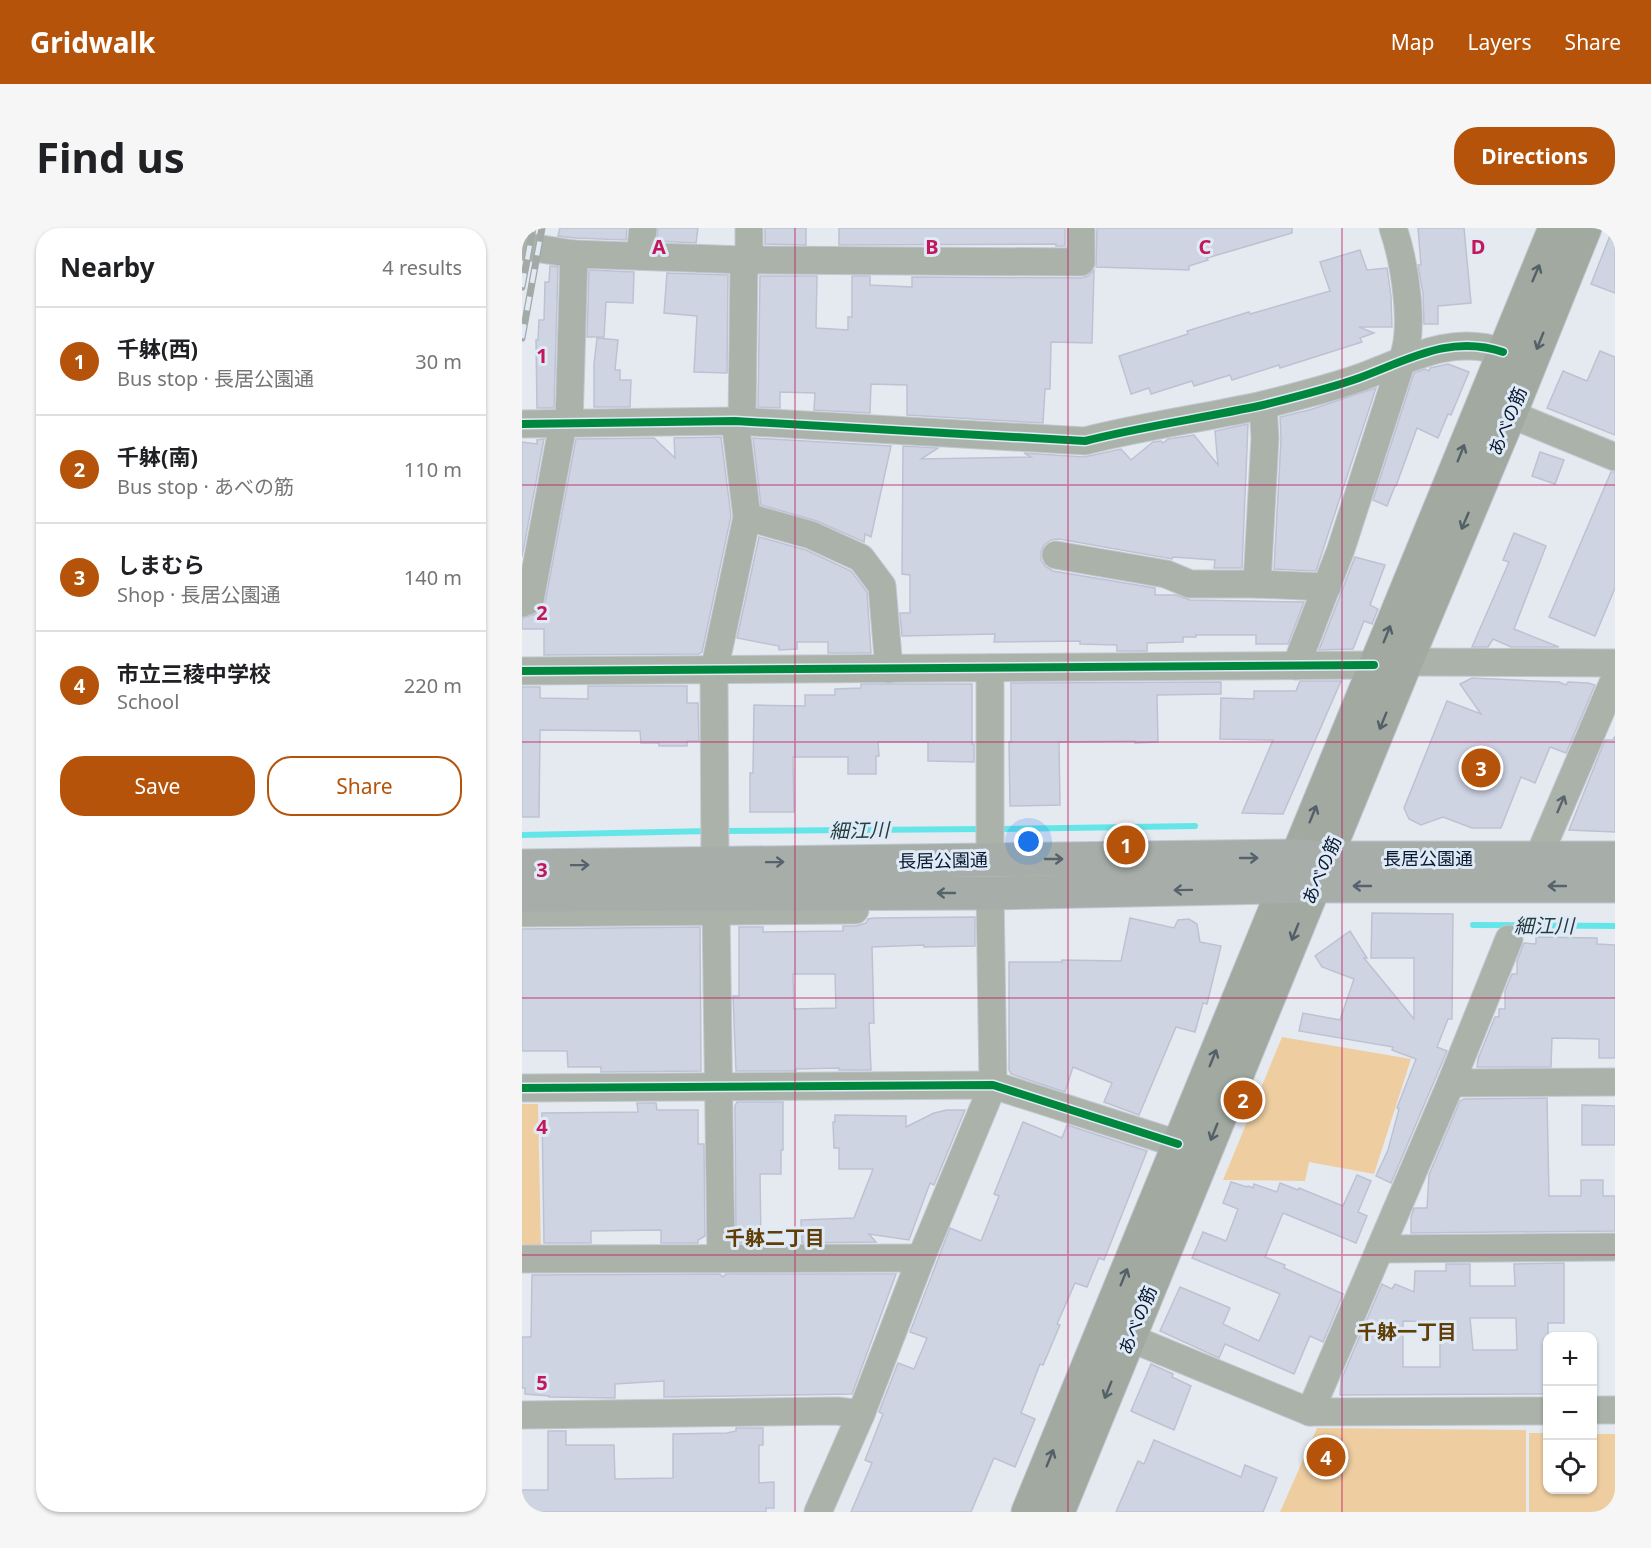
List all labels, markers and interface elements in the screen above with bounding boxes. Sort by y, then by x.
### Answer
text: Gridwalk [30,23,155,61]
text: Map [1391,28,1435,56]
text: Layers [1468,28,1532,56]
text: Share [1565,28,1621,56]
button: Directions [1454,127,1615,185]
text: Find us [36,128,185,185]
text: A [652,233,666,260]
text: B [925,233,939,260]
text: C [1199,233,1212,260]
text: D [1471,233,1485,260]
text: Nearby [60,249,155,285]
text: 4 results [382,254,462,281]
one-way arrow [1531,265,1542,283]
one-way arrow [1533,331,1544,349]
text: 千躰(西) [117,333,198,363]
text: 1 [536,342,548,369]
text: 1 [74,348,85,375]
text: 30 m [415,348,462,375]
text: Bus stop · 長居公園通 [117,365,314,392]
street label: あべの筋 [1482,383,1532,459]
text: 千躰(南) [117,441,198,471]
one-way arrow [1456,445,1467,463]
text: 2 [74,456,85,483]
text: 110 m [404,456,462,483]
text: Bus stop · あべの筋 [117,473,294,500]
one-way arrow [1459,511,1470,530]
text: しまむら [117,549,205,579]
text: 3 [74,564,85,591]
text: 140 m [404,564,462,591]
text: Shop · 長居公園通 [117,581,281,608]
text: 2 [536,599,548,626]
one-way arrow [1382,625,1393,643]
text: 市立三稜中学校 [117,658,271,688]
text: 4 [74,672,85,699]
text: 220 m [404,672,462,699]
text: School [117,688,179,715]
one-way arrow [1377,711,1388,729]
pin: 3 [1462,746,1500,790]
button: Save [60,756,255,816]
button: Share [267,756,462,816]
one-way arrow [1556,796,1567,814]
one-way arrow [1308,806,1319,824]
water label: 細江川 [829,816,891,844]
pin: 1 [1106,822,1146,868]
your location [1014,827,1043,856]
street label: あべの筋 [1296,832,1346,908]
street label: 長居公園通 [1383,846,1473,870]
street label: 長居公園通 [898,847,988,873]
one-way arrow [1239,852,1259,864]
one-way arrow [1044,853,1064,865]
text: 3 [536,856,548,883]
one-way arrow [765,856,785,868]
one-way arrow [570,859,590,871]
one-way arrow [1352,880,1372,892]
one-way arrow [1547,880,1567,892]
one-way arrow [1173,884,1193,895]
one-way arrow [936,887,956,899]
water label: 細江川 [1514,912,1576,939]
one-way arrow [1289,922,1300,941]
one-way arrow [1208,1049,1219,1068]
pin: 2 [1224,1078,1262,1122]
text: 4 [536,1113,548,1140]
one-way arrow [1208,1122,1219,1141]
district label: 千躰二丁目 [725,1224,825,1251]
one-way arrow [1119,1269,1130,1287]
street label: あべの筋 [1112,1282,1162,1358]
district label: 千躰一丁目 [1357,1318,1457,1345]
map controls [1543,1332,1597,1494]
button: + [1543,1332,1597,1386]
text: 5 [536,1369,548,1396]
one-way arrow [1102,1380,1113,1399]
button: − [1543,1386,1597,1440]
pin: 4 [1306,1434,1346,1480]
button: locate [1543,1440,1597,1494]
one-way arrow [1045,1449,1056,1468]

